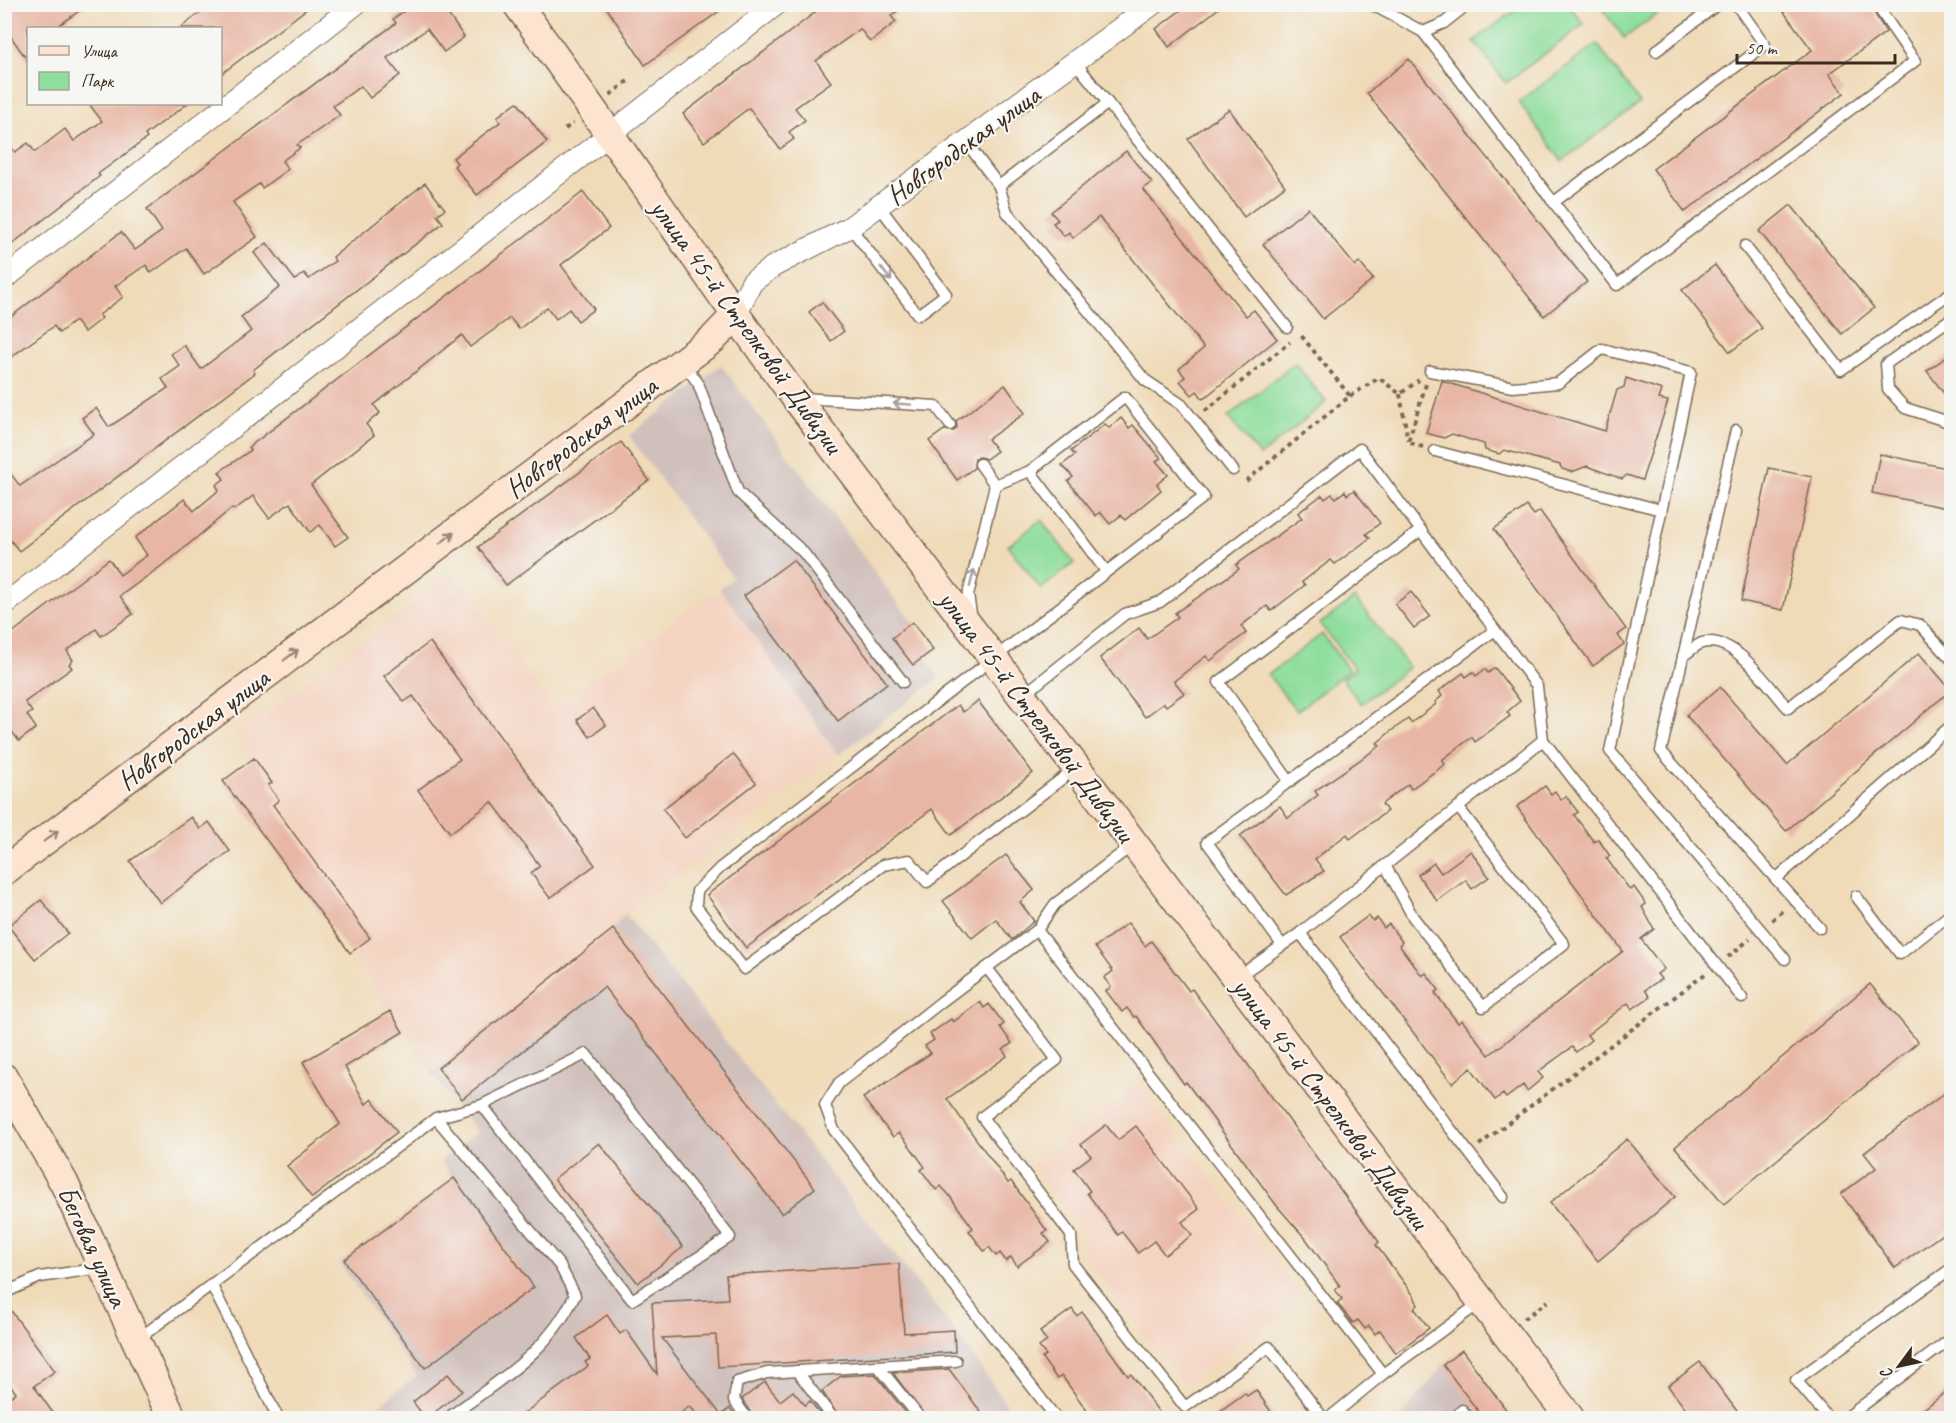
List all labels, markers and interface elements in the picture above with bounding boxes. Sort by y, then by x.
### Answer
legend [27,27,222,105]
scale bar [1737,27,1894,65]
text: 50 m [1746,37,1779,59]
text: Улица [81,40,118,62]
text: Парк [81,70,115,92]
street label: Новгородская улица [879,76,1048,213]
street label: улица 45-й Стрелковой Дивизии [642,190,852,462]
one-way arrow [879,265,892,281]
street label: Новгородская улица [498,367,666,506]
one-way arrow [892,398,912,409]
one-way arrow [438,532,454,545]
one-way arrow [967,568,979,587]
street label: улица 45-й Стрелковой Дивизии [930,582,1144,850]
one-way arrow [283,649,299,662]
street label: Новгородская улица [110,659,278,798]
one-way arrow [43,830,59,842]
street label: улица 45-й Стрелковой Дивизии [1224,969,1438,1237]
street label: Беговая улица [50,1180,137,1314]
north arrow [1869,1336,1929,1396]
text: С [1876,1363,1898,1382]

